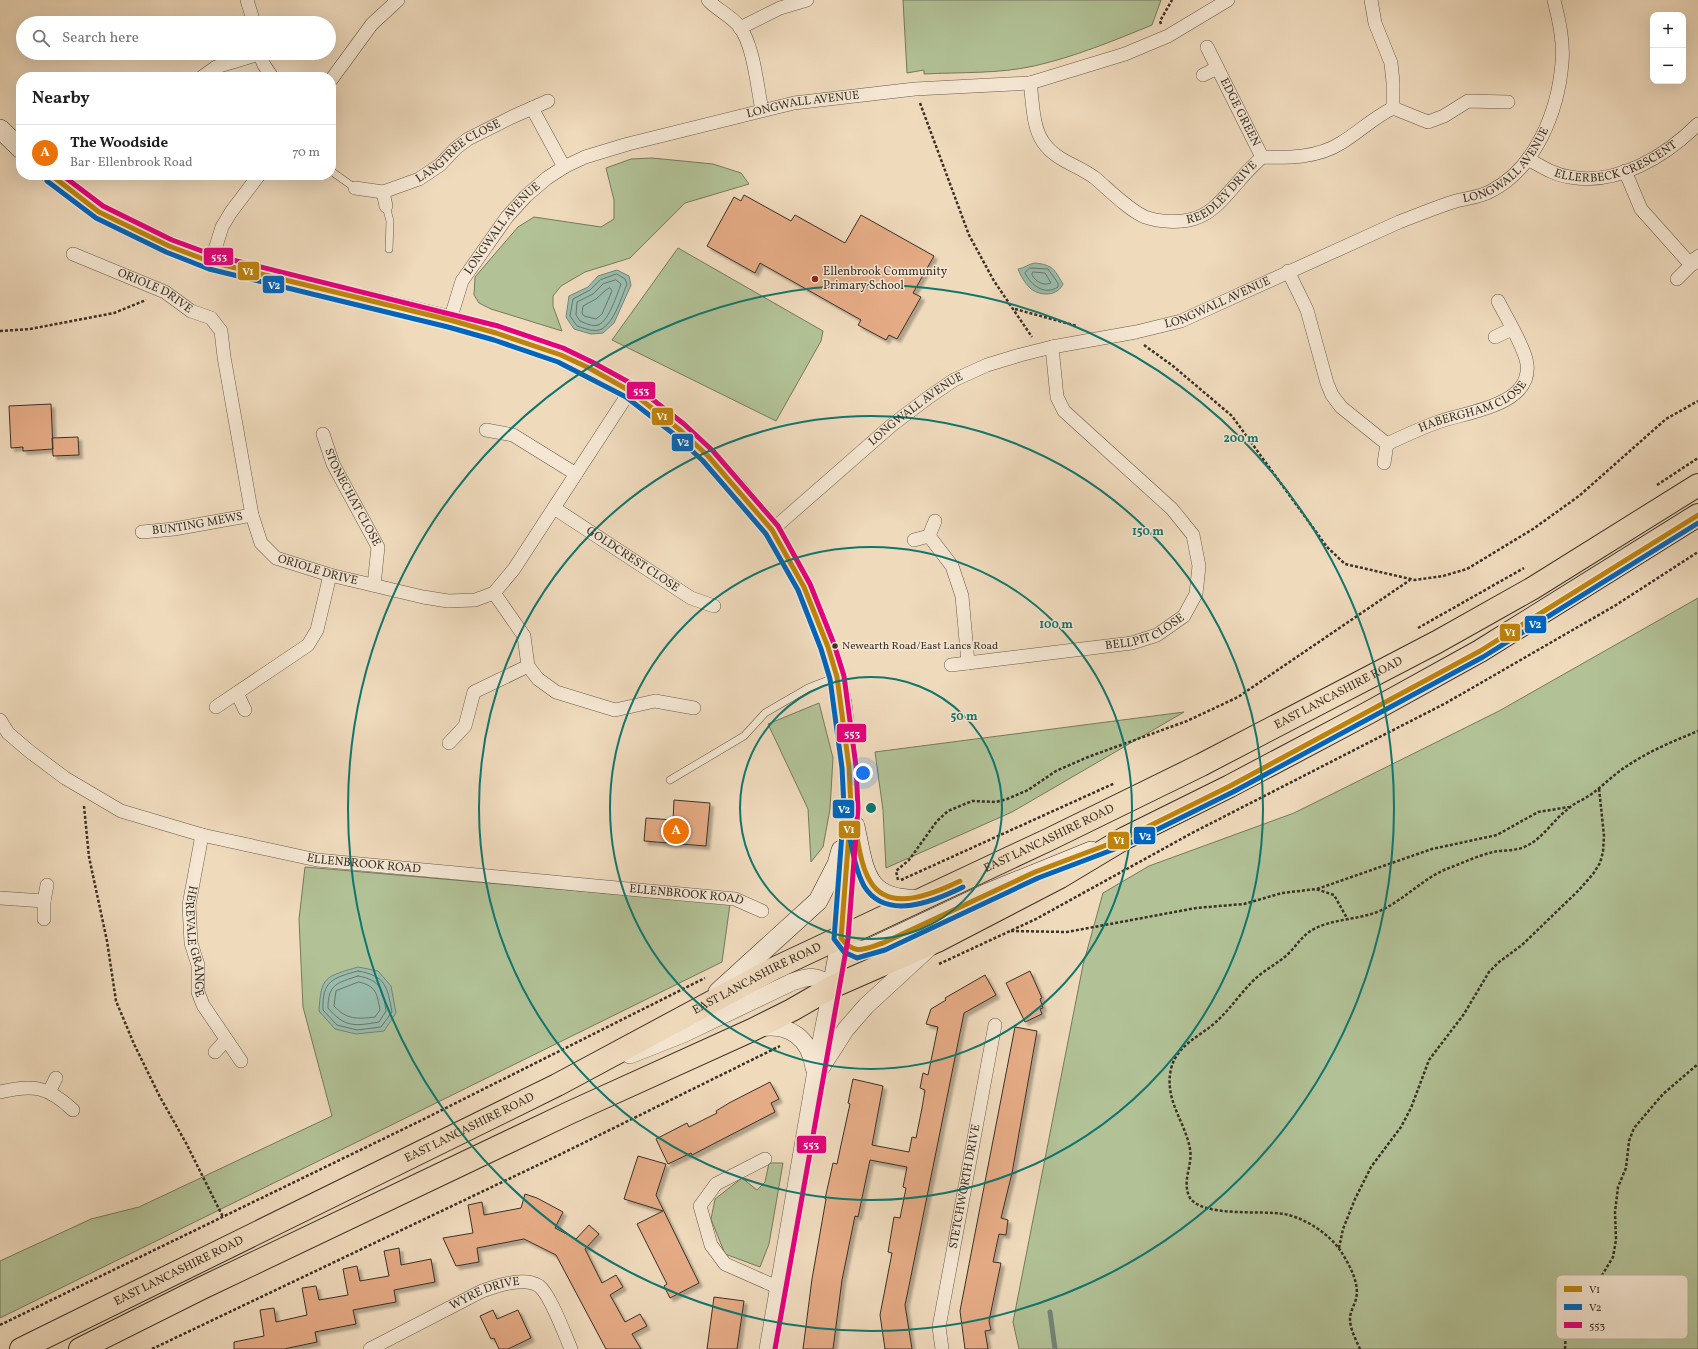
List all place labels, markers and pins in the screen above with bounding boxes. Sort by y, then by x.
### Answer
place label: Ellenbrook Community Primary School [823,264,948,294]
marker: Ellenbrook Community Primary School [810,274,820,284]
place label: Newearth Road/East Lancs Road [842,639,998,654]
marker: Newearth Road/East Lancs Road [830,641,840,651]
centre of rings [864,801,878,815]
pin: A [663,816,689,846]

